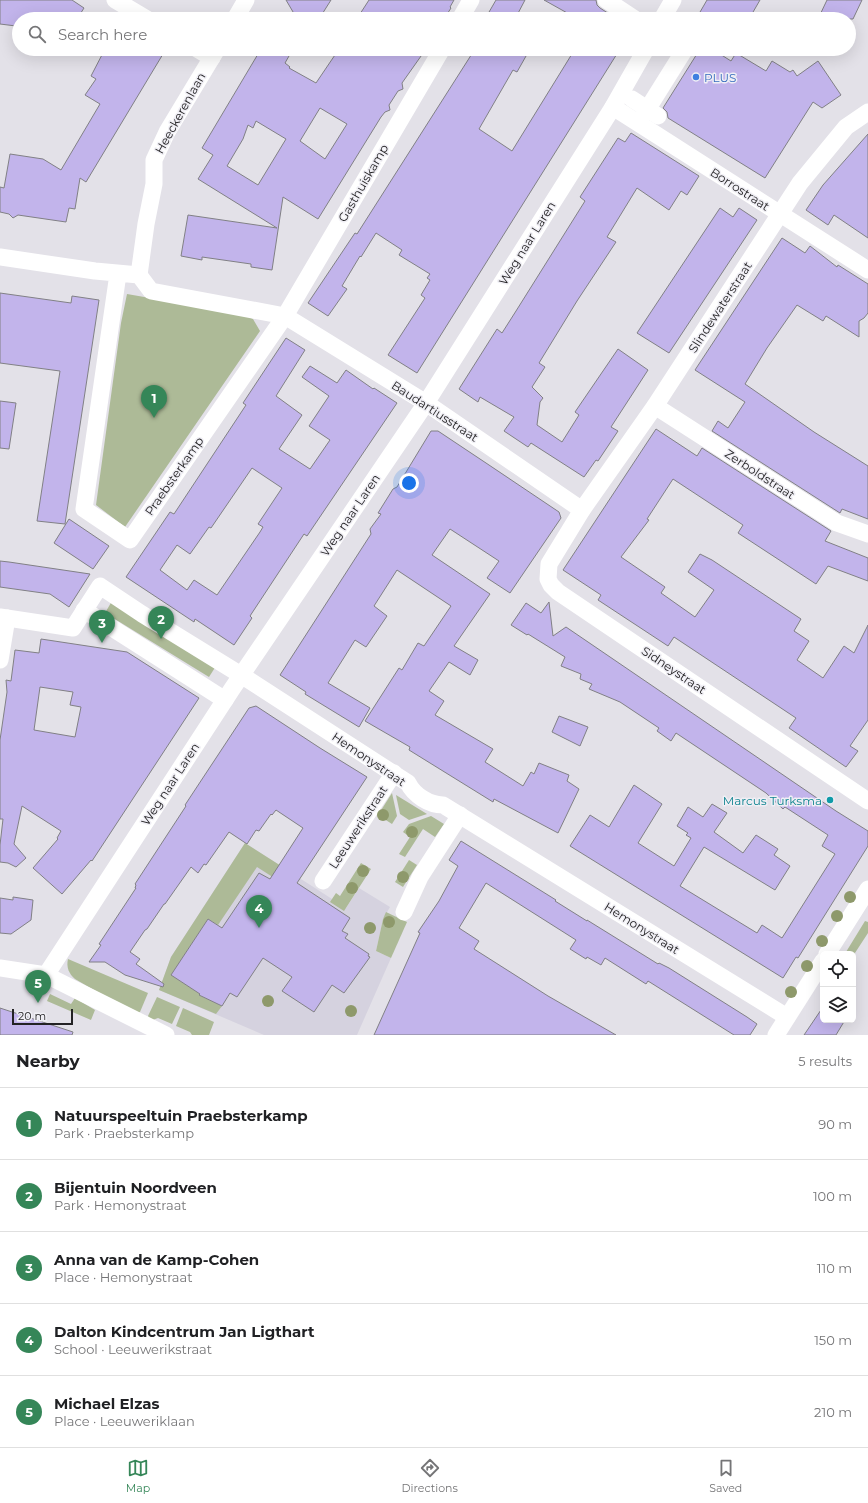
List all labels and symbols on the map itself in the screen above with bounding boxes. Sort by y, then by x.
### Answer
street label: Heeckerenlaan [151,70,209,156]
place label: PLUS [704,70,736,85]
marker: PLUS [691,72,701,82]
street label: Gasthuiskamp [335,141,391,225]
street label: Borrostraat [708,164,773,214]
street label: Weg naar Laren [495,198,559,288]
street label: Slindewaterstraat [685,259,755,355]
street label: Baudartiusstraat [389,377,481,445]
pin: 1 [141,385,167,418]
street label: Praebsterkamp [141,434,207,518]
street label: Zerboldstraat [722,446,798,502]
street label: Weg naar Laren [317,471,383,559]
your location [399,473,419,493]
pin: 2 [148,606,174,639]
pin: 3 [89,610,115,643]
street label: Sidneystraat [639,643,709,697]
street label: Hemonystraat [329,729,409,789]
street label: Weg naar Laren [138,740,202,828]
street label: Leeuwerikstraat [326,782,391,871]
place label: Marcus Turksma [723,793,822,808]
marker: Marcus Turksma [825,795,835,805]
pin: 4 [246,895,272,928]
street label: Hemonystraat [602,899,682,957]
pin: 5 [25,970,51,1003]
scale bar [12,1007,73,1026]

